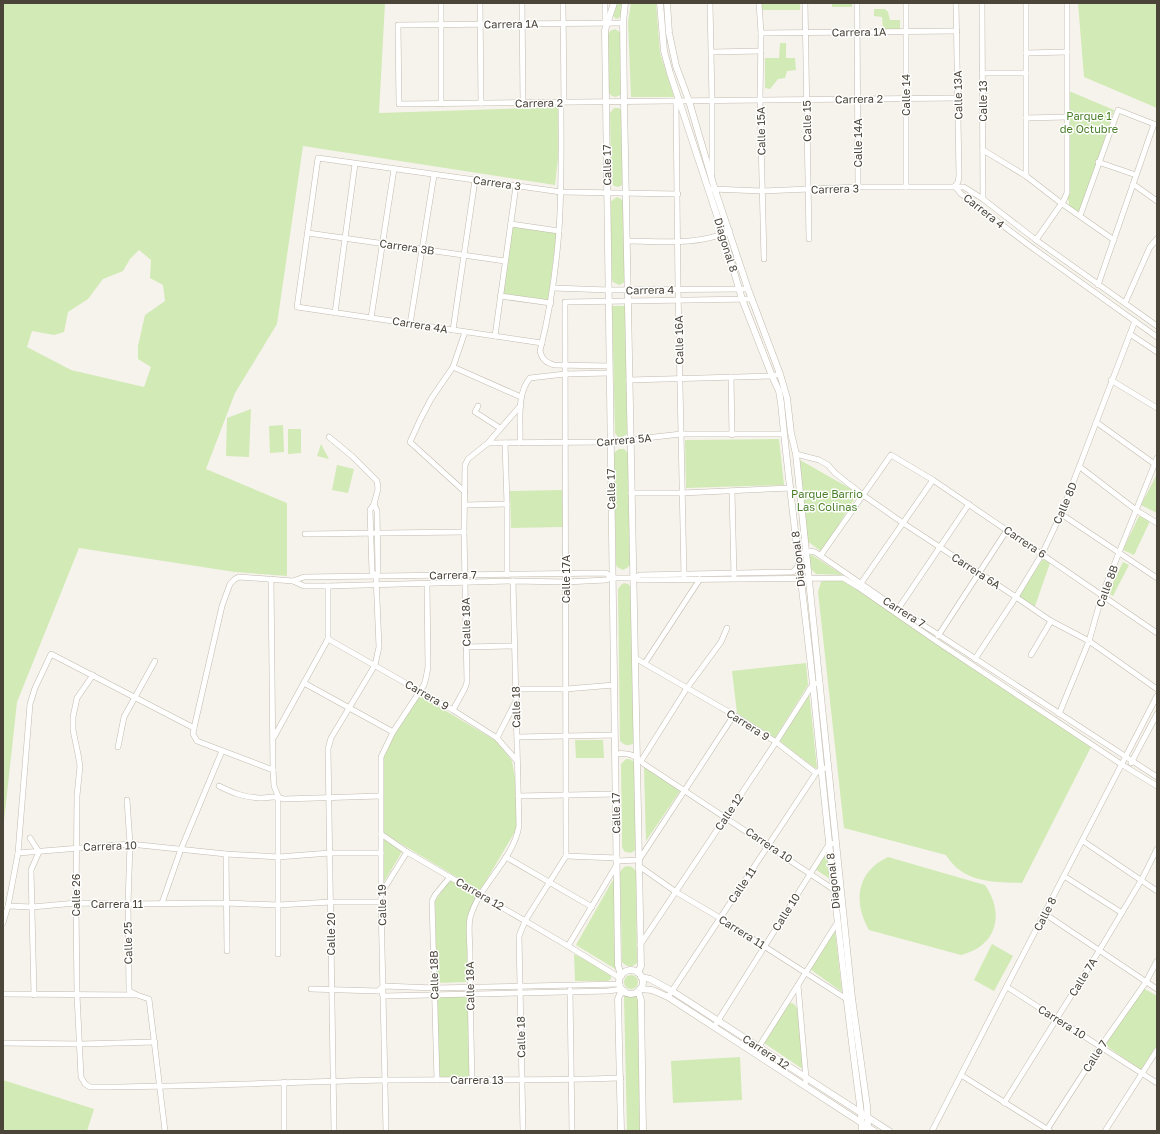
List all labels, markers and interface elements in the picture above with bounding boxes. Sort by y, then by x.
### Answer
street label: Carrera 1A [484,17,539,30]
street label: Carrera 1A [832,25,887,38]
street label: Calle 13A [951,70,964,120]
street label: Calle 14 [899,74,912,116]
street label: Calle 13 [976,80,989,122]
street label: Carrera 2 [835,92,883,105]
street label: Carrera 2 [515,96,563,109]
street label: Calle 15 [800,100,813,142]
street label: Calle 15A [754,106,767,156]
park label: Parque 1 de Octubre [1060,109,1118,135]
street label: Calle 14A [851,118,864,168]
street label: Calle 17 [600,144,613,186]
street label: Carrera 3 [472,173,522,192]
street label: Carrera 3 [811,181,859,196]
street label: Carrera 4 [961,191,1008,231]
street label: Diagonal 8 [712,216,741,274]
street label: Carrera 3B [379,236,435,257]
street label: Carrera 4 [626,283,675,296]
street label: Carrera 4A [392,314,449,335]
street label: Calle 16A [672,315,685,365]
street label: Carrera 5A [596,431,653,448]
street label: Calle 17 [604,468,617,510]
street label: Calle 8D [1050,480,1079,526]
park label: Parque Barrio Las Colinas [791,487,863,513]
street label: Carrera 6 [1002,523,1049,561]
street label: Diagonal 8 [788,530,807,588]
street label: Carrera 6A [949,550,1004,592]
street label: Calle 17A [559,554,572,603]
street label: Calle 8B [1093,563,1120,609]
street label: Carrera 7 [429,568,477,581]
street label: Carrera 7 [881,593,928,630]
street label: Calle 18A [459,597,472,647]
street label: Carrera 9 [403,677,451,712]
street label: Calle 18 [509,686,522,728]
street label: Carrera 9 [724,706,772,743]
street label: Calle 12 [712,791,746,833]
street label: Calle 17 [609,792,622,834]
street label: Carrera 10 [743,824,795,865]
street label: Carrera 10 [83,838,137,853]
street label: Diagonal 8 [823,852,842,910]
street label: Calle 11 [725,864,758,905]
street label: Calle 26 [69,873,82,916]
street label: Carrera 12 [454,875,507,913]
street label: Calle 19 [375,884,388,926]
street label: Calle 10 [769,890,802,933]
street label: Calle 8 [1030,894,1059,933]
street label: Carrera 11 [91,897,143,910]
street label: Calle 20 [324,912,337,955]
street label: Carrera 11 [717,912,768,951]
street label: Calle 25 [121,922,134,964]
street label: Calle 18B [427,950,440,1000]
street label: Calle 7A [1066,955,1100,998]
street label: Calle 18A [463,961,476,1011]
street label: Carrera 10 [1036,1002,1089,1041]
street label: Calle 18 [514,1016,527,1058]
street label: Carrera 12 [740,1032,792,1072]
street label: Calle 7 [1079,1037,1110,1074]
street label: Carrera 13 [450,1073,504,1086]

